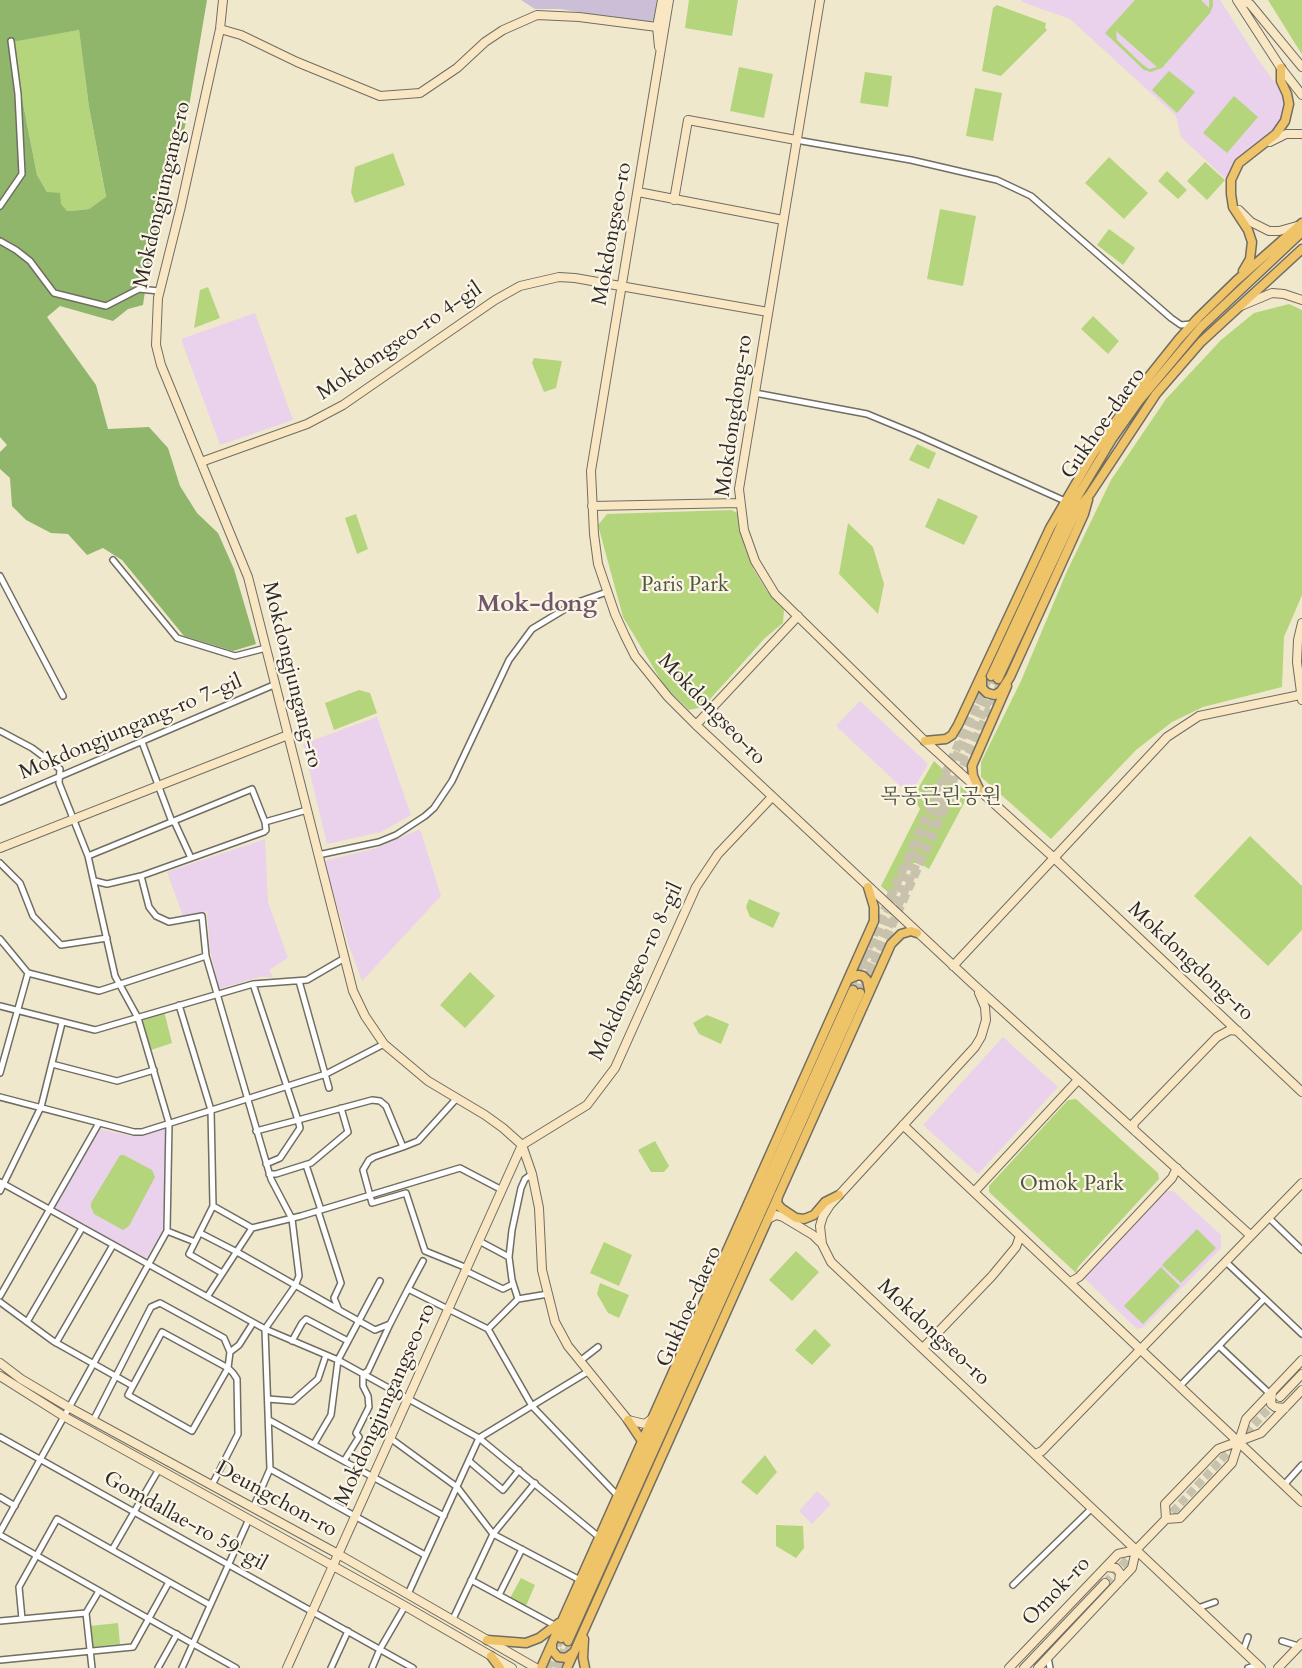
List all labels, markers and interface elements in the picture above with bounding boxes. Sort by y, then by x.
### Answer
street label: Mokdongjungang-ro [129,99,197,291]
street label: Mokdongseo-ro [588,160,638,308]
street label: Mokdongseo-ro 4-gil [313,277,487,407]
street label: Mokdongdong-ro [711,333,759,499]
street label: Gukhoe-daero [1056,364,1152,484]
park label: Paris Park [641,573,729,599]
street label: Mokdongjungang-ro [256,579,326,771]
district label: Mok-dong [477,591,597,619]
street label: Mokdongseo-ro [652,649,770,771]
street label: Mokdongjungang-ro 7-gil [16,670,246,786]
park label: 목동근린공원 [880,785,1002,811]
street label: Mokdongseo-ro 8-gil [585,879,689,1065]
street label: Mokdongdong-ro [1122,897,1258,1027]
park label: Omok Park [1020,1172,1124,1198]
street label: Gukhoe-daero [652,1243,728,1371]
street label: Mokdongseo-ro [871,1274,995,1392]
street label: Mokdongjungangseo-ro [330,1300,442,1510]
street label: Deungchon-ro [211,1456,341,1544]
street label: Gomdallae-ro 59-gil [99,1467,271,1577]
street label: Omok-ro [1018,1552,1096,1632]

